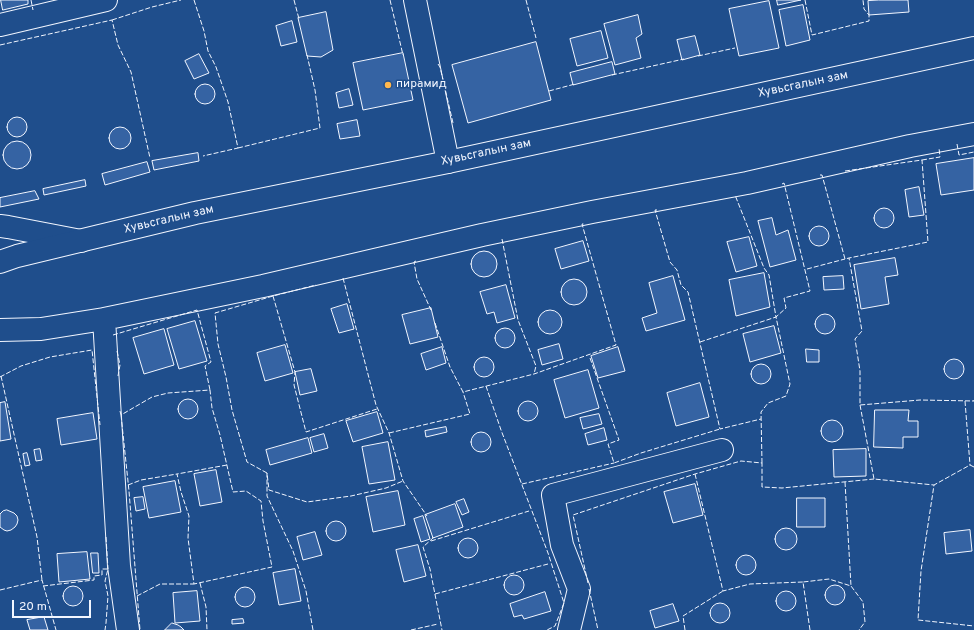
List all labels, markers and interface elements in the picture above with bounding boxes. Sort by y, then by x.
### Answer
street label: Хувьсгалын зам [757,68,849,102]
place label: пирамид [396,78,447,92]
marker: пирамид [383,80,393,90]
street label: Хувьсгалын зам [440,136,532,170]
street label: Хувьсгалын зам [123,203,215,237]
scale bar [14,592,93,618]
text: 20 m [19,599,47,615]

